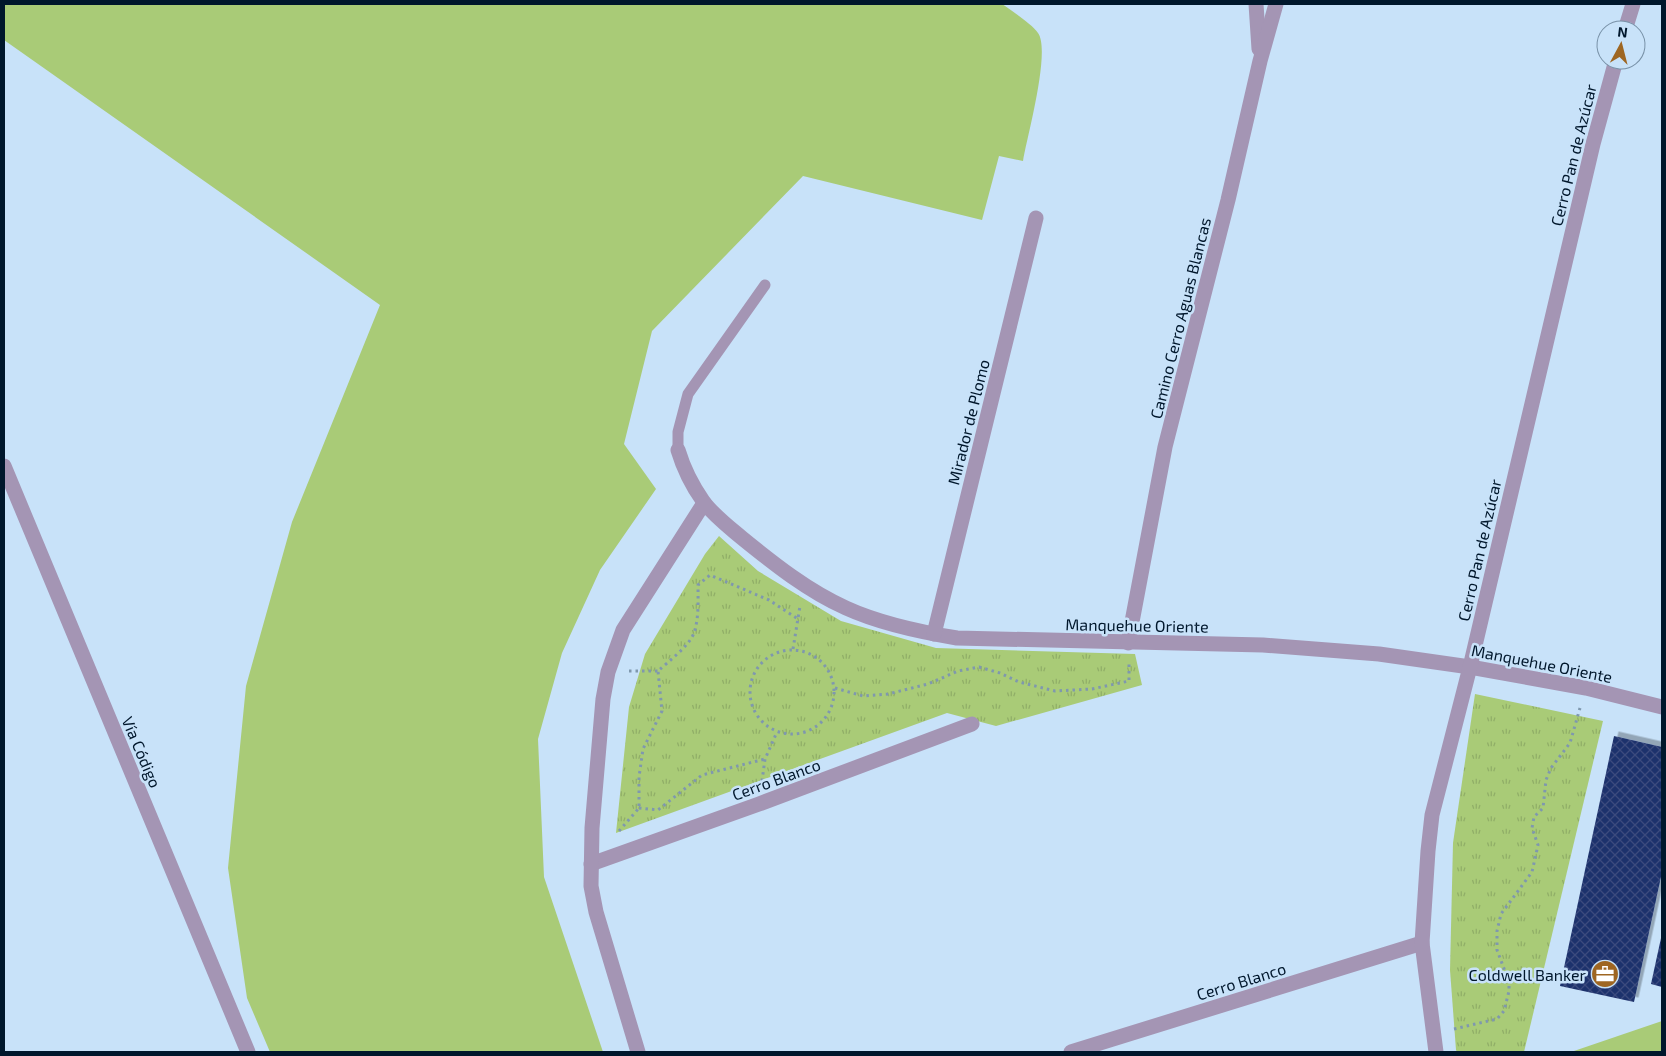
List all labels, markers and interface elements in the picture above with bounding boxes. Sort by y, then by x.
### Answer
north arrow [1596,20,1646,70]
text: N [1617,23,1629,41]
street label: Cerro Pan de Azúcar [1546,82,1600,228]
street label: Camino Cerro Aguas Blancas [1146,216,1214,420]
street label: Mirador de Plomo [943,357,993,487]
street label: Cerro Pan de Azúcar [1453,477,1505,623]
street label: Manquehue Oriente [1065,614,1209,636]
street label: Manquehue Oriente [1470,640,1614,686]
street label: Vía Código [119,714,165,790]
street label: Cerro Blanco [729,754,823,804]
street label: Cerro Blanco [1194,958,1288,1004]
office icon: Coldwell Banker [1590,959,1620,989]
place label: Coldwell Banker [1469,965,1587,984]

